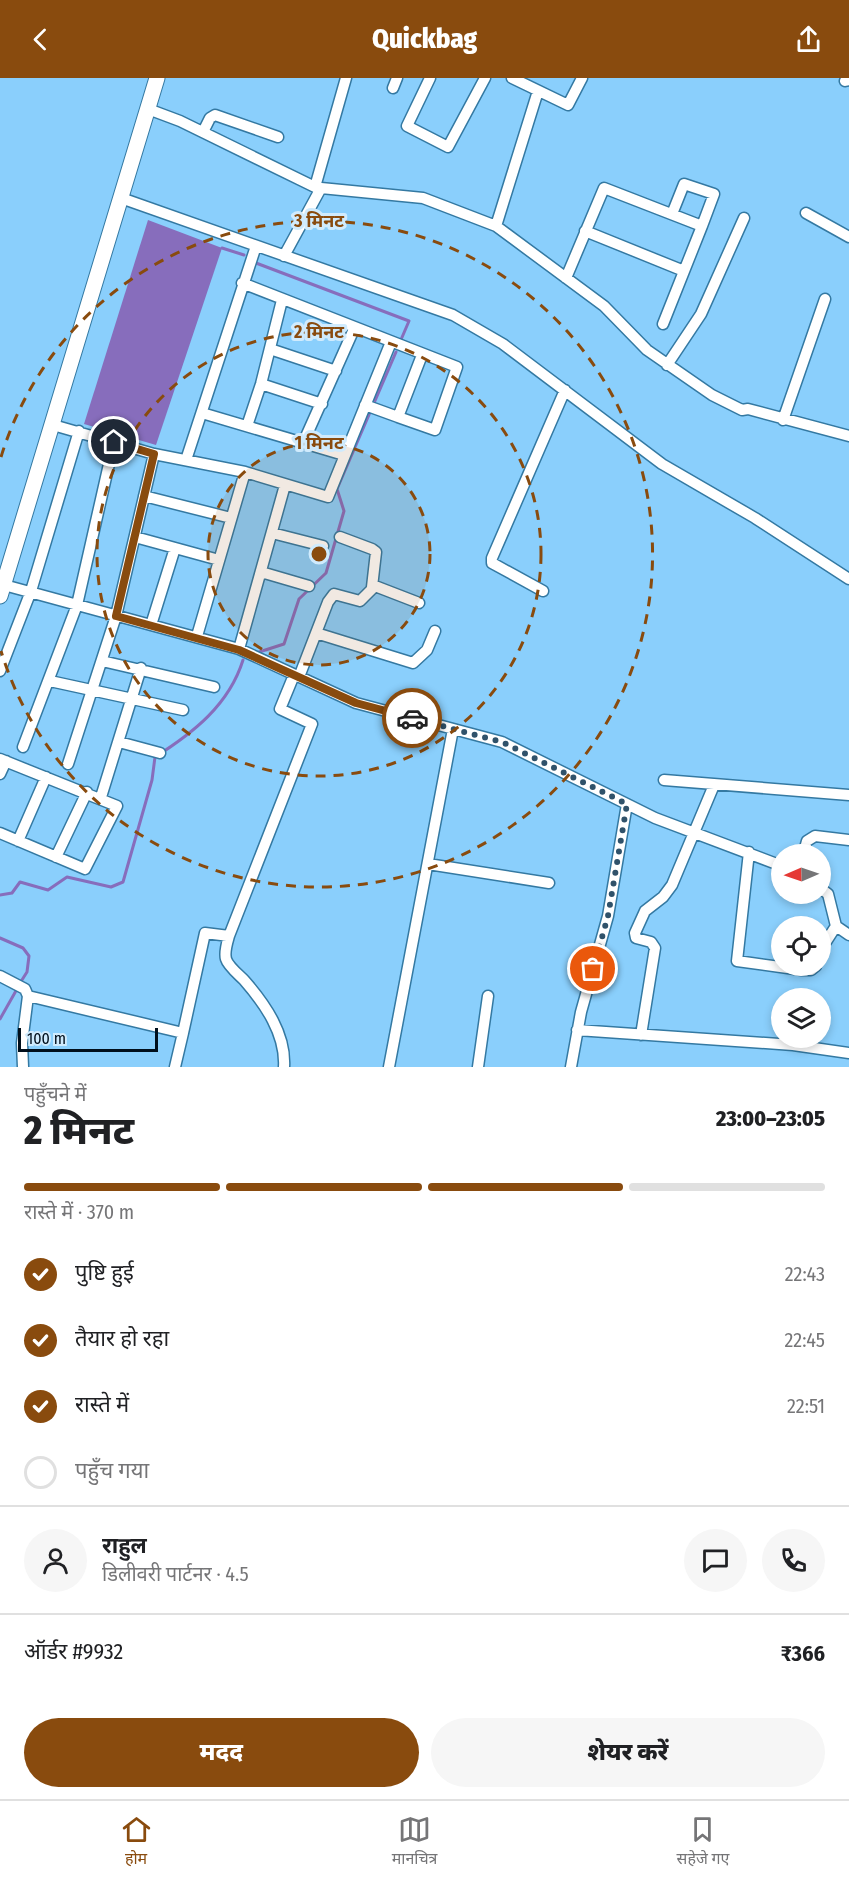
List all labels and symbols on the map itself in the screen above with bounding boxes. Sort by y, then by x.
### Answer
text: 3 मिनट [293,210,344,232]
text: 2 मिनट [293,321,344,343]
pin [88,416,139,467]
text: 1 मिनट [294,432,344,454]
centre of rings [309,544,329,564]
courier [382,688,442,748]
north arrow [771,844,831,904]
pin [567,943,618,994]
scale bar [18,1025,158,1052]

